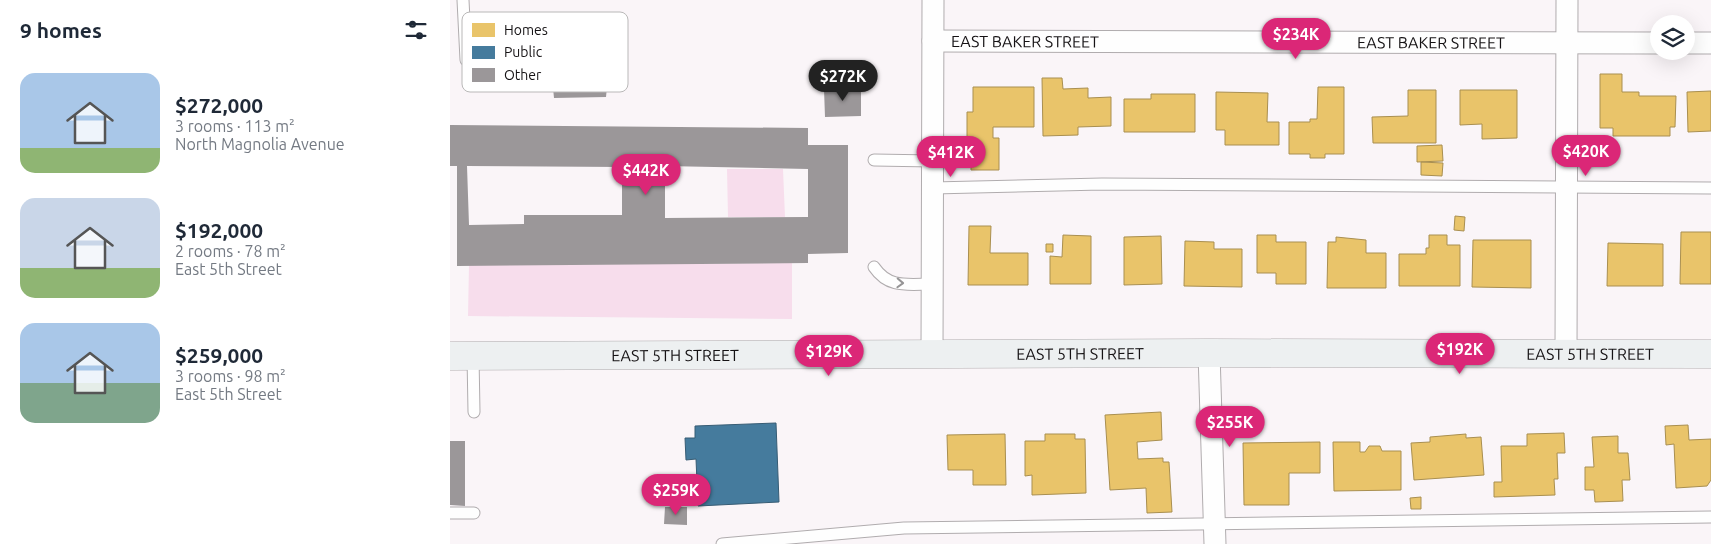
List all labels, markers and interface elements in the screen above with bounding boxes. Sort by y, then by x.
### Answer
legend [462,12,628,92]
map controls [1650,15,1695,60]
button: layers [1650,15,1695,60]
icon: filters [402,16,430,44]
text: 9 homes [20,18,102,42]
pin: $234K [1261,18,1331,60]
text: Homes [504,22,548,38]
text: $234K [1273,25,1319,43]
street label: EAST BAKER STREET [951,32,1099,50]
street label: EAST BAKER STREET [1357,33,1505,52]
text: Public [504,44,543,60]
pin: $272K [808,59,878,102]
text: Other [504,67,542,83]
text: $272K [820,67,866,85]
icon: home [60,93,120,153]
text: $272,000 [175,93,263,117]
text: 3 rooms · 113 m² [175,117,295,135]
pin: $420K [1551,134,1621,177]
text: North Magnolia Avenue [175,135,345,153]
pin: $412K [916,136,986,178]
text: $420K [1563,142,1609,160]
text: $412K [928,143,974,161]
pin: $442K [611,154,681,196]
text: $442K [623,161,669,179]
icon: home [60,218,120,278]
text: $192,000 [175,218,263,242]
text: 2 rooms · 78 m² [175,242,286,260]
text: East 5th Street [175,260,282,278]
one-way arrow [896,278,904,289]
pin: $192K [1425,332,1495,375]
pin: $129K [794,334,864,377]
text: $192K [1437,340,1483,358]
text: $129K [806,342,852,360]
icon: home [60,343,120,403]
text: $259,000 [175,343,263,367]
street label: EAST 5TH STREET [1016,344,1144,363]
street label: EAST 5TH STREET [1526,345,1654,363]
street label: EAST 5TH STREET [611,346,739,364]
text: 3 rooms · 98 m² [175,367,286,385]
text: East 5th Street [175,385,282,403]
pin: $255K [1195,406,1265,448]
text: $255K [1207,413,1253,431]
pin: $259K [641,474,711,516]
text: $259K [653,481,699,499]

